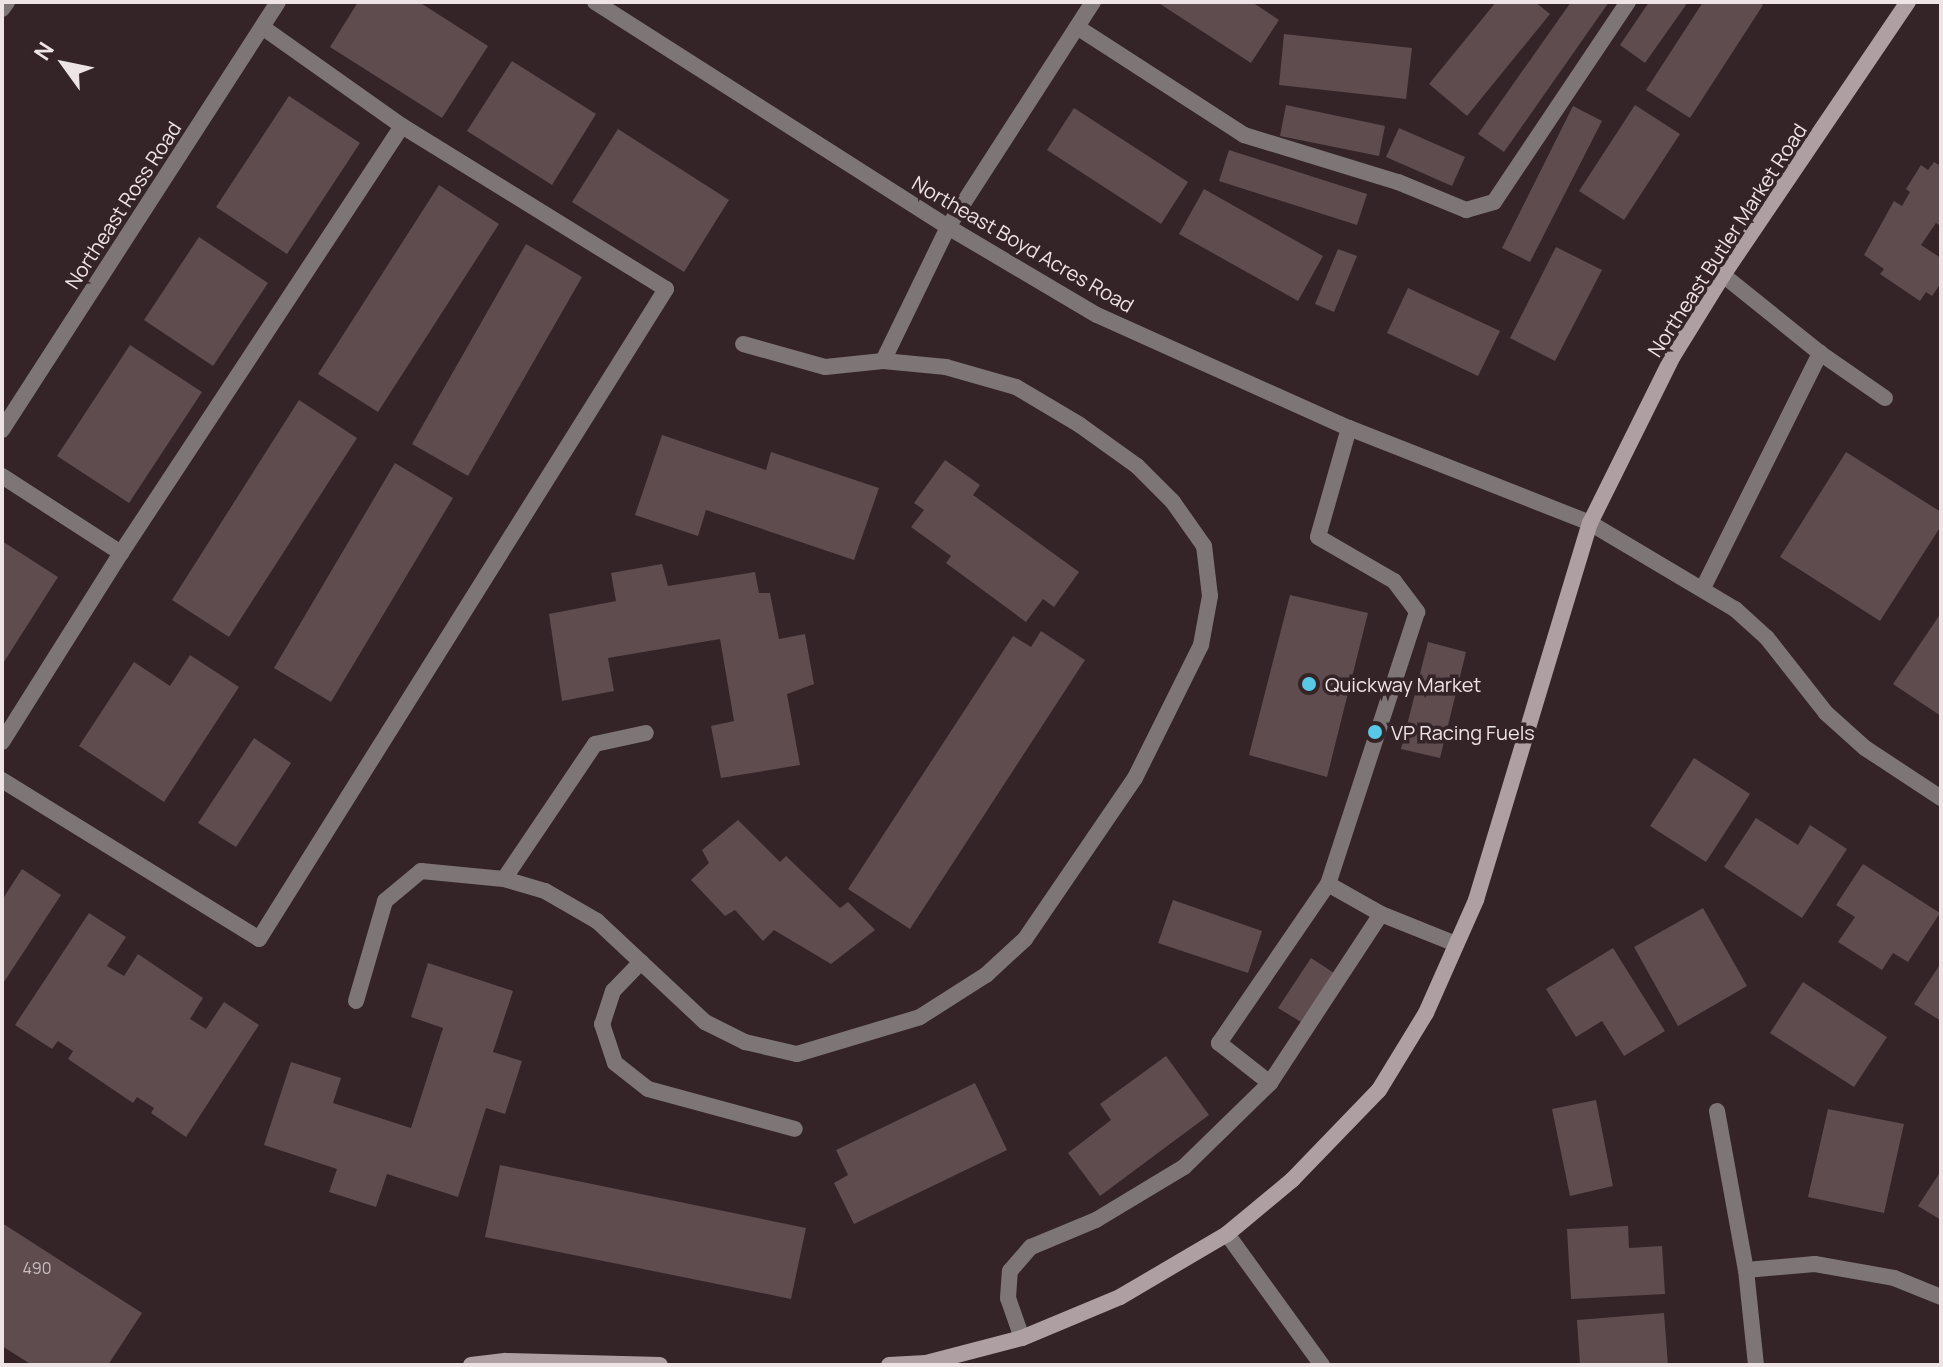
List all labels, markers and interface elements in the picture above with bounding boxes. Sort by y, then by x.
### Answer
north arrow [24,24,104,104]
text: N [27,36,61,66]
street label: Northeast Ross Road [60,117,186,293]
street label: Northeast Butler Market Road [1642,119,1812,361]
street label: Northeast Boyd Acres Road [908,171,1138,317]
place label: Quickway Market [1325,672,1481,696]
marker: Quickway Market [1300,675,1318,693]
place label: VP Racing Fuels [1391,720,1535,744]
marker: VP Racing Fuels [1366,723,1384,741]
house number: 490 [23,1258,51,1278]

